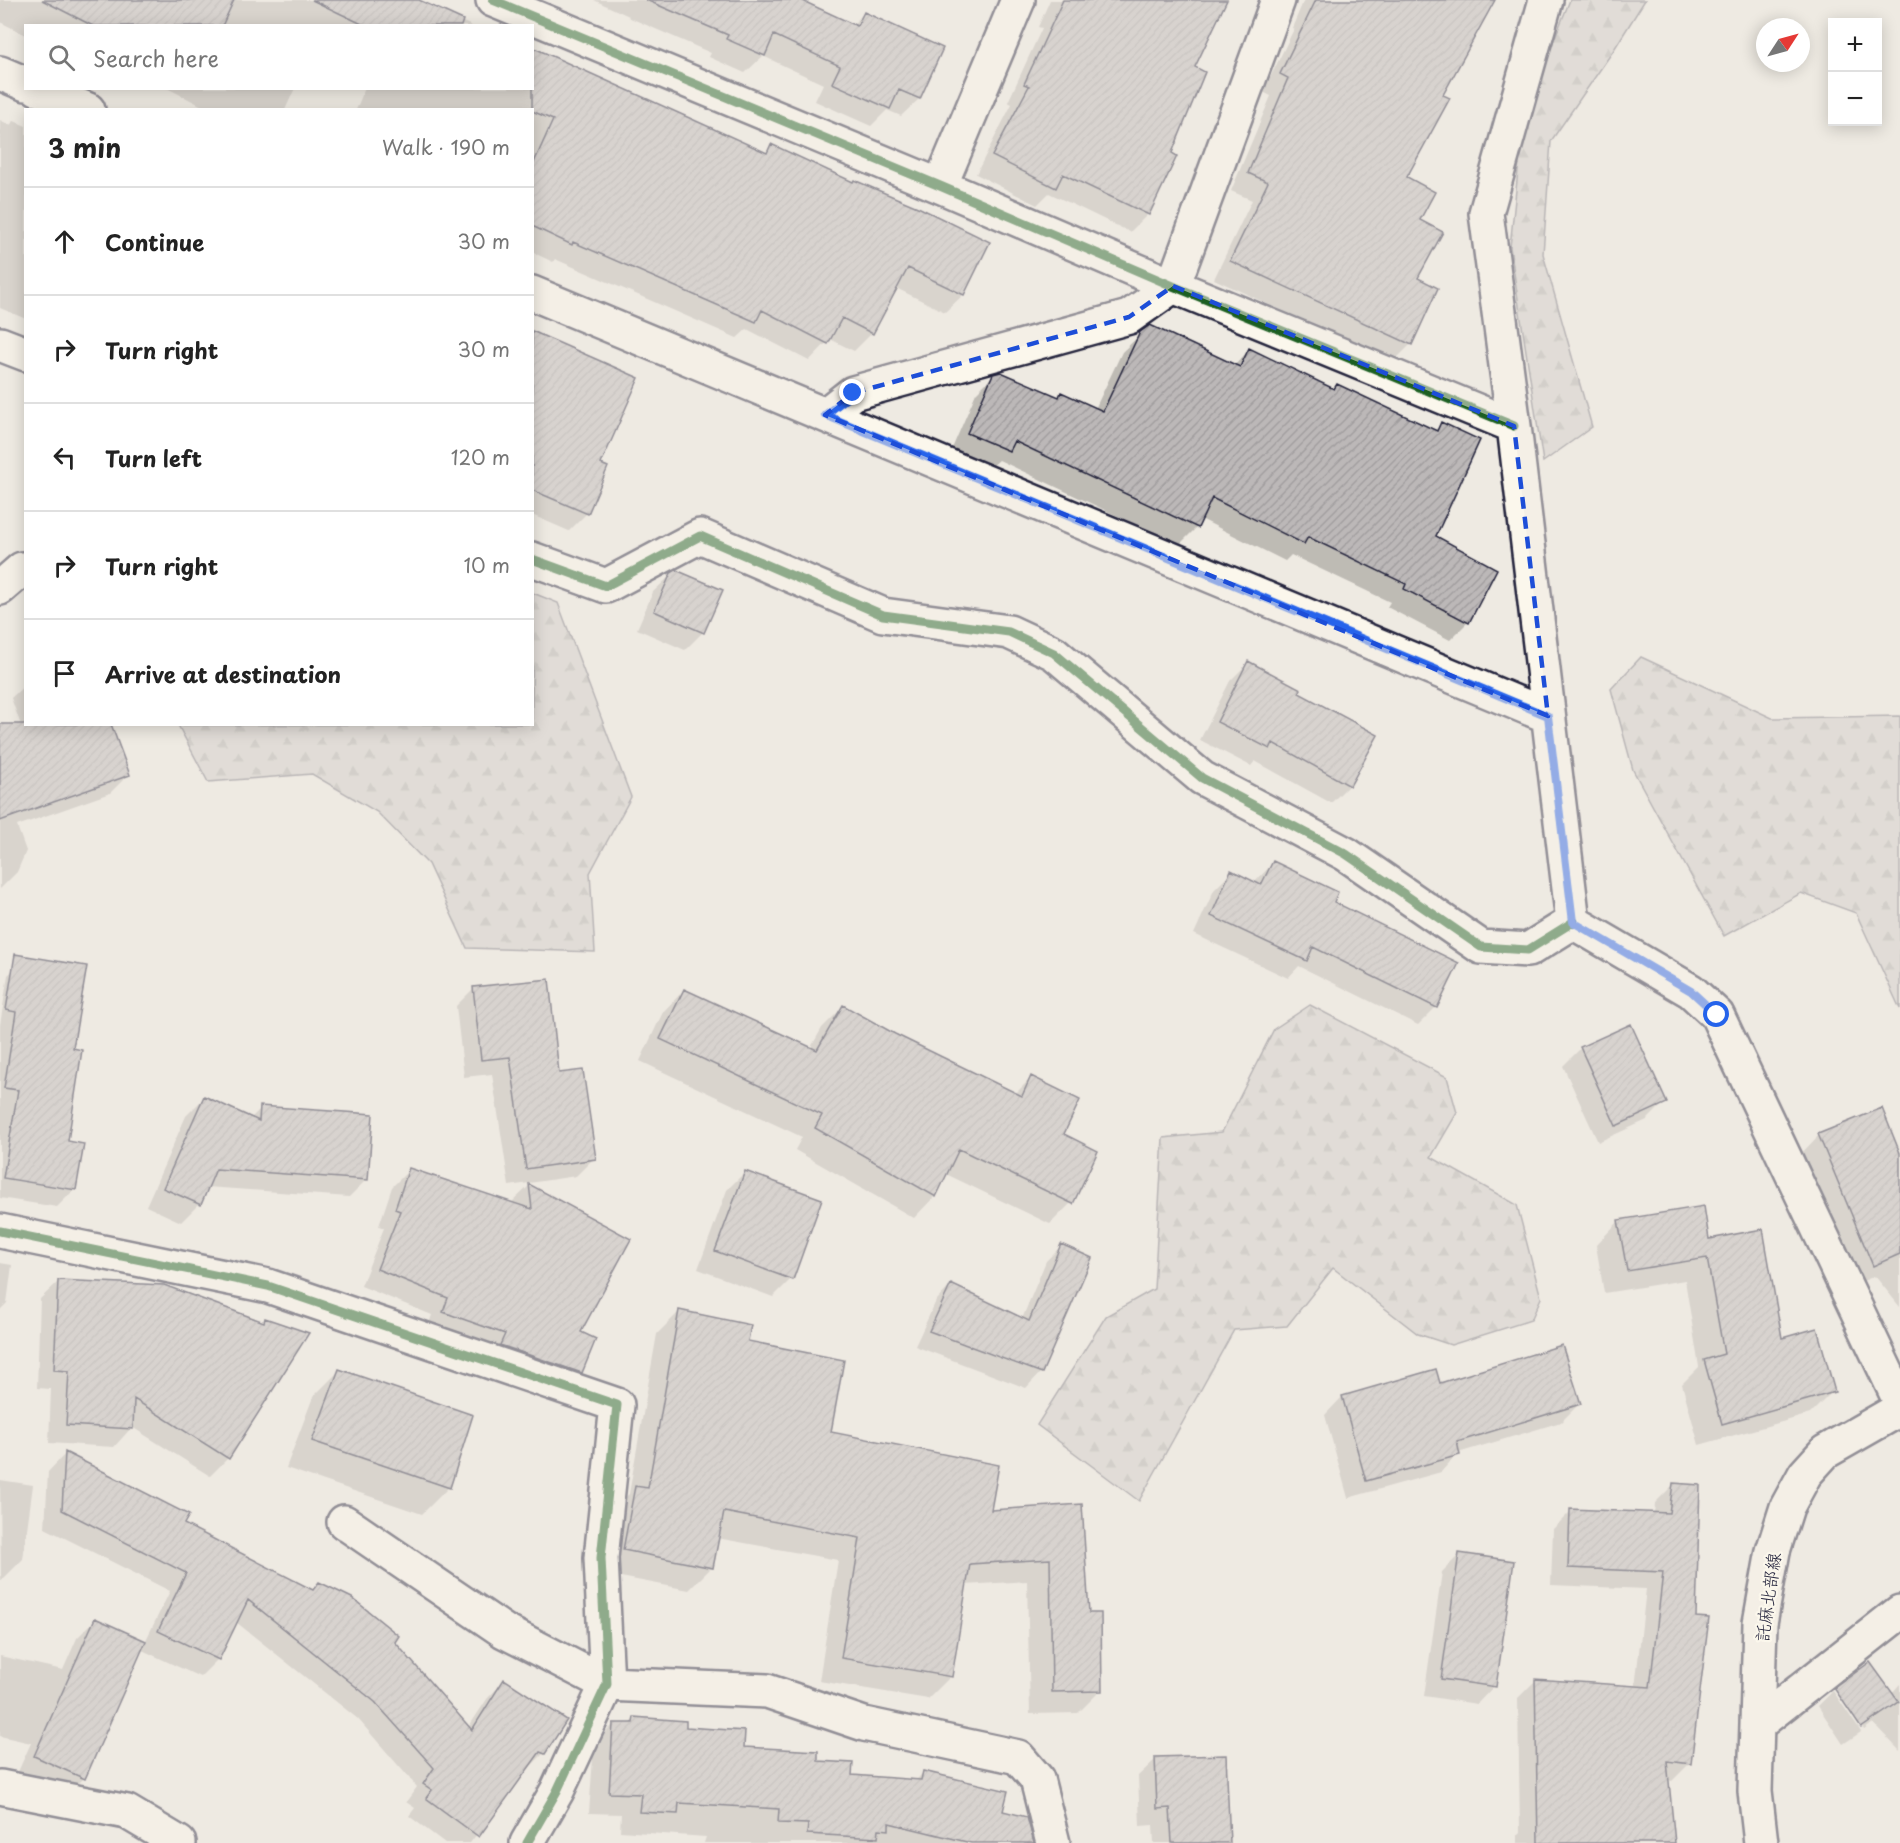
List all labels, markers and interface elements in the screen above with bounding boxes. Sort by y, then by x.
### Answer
north arrow [1756,18,1810,72]
map controls [1828,18,1882,126]
button: + [1828,18,1882,72]
search box [24,24,534,90]
icon: search [45,41,78,74]
text: Search here [93,41,219,74]
button: − [1828,72,1882,126]
text: 3 min [48,128,121,167]
text: Walk · 190 m [382,132,510,162]
icon: ahead [48,225,81,258]
text: Continue [105,225,204,258]
text: 30 m [457,226,510,256]
icon: right [48,333,81,366]
text: Turn right [105,333,218,366]
text: 30 m [457,334,510,364]
route end [839,379,865,405]
icon: left [48,441,81,474]
text: Turn left [105,441,202,474]
text: 120 m [451,442,510,472]
icon: right [48,549,81,582]
text: Turn right [105,549,218,582]
text: 10 m [463,550,510,580]
icon: arrive [48,657,81,690]
text: Arrive at destination [105,657,341,690]
route start [1703,1001,1729,1027]
street label: 託麻北部線 [1747,1551,1787,1643]

